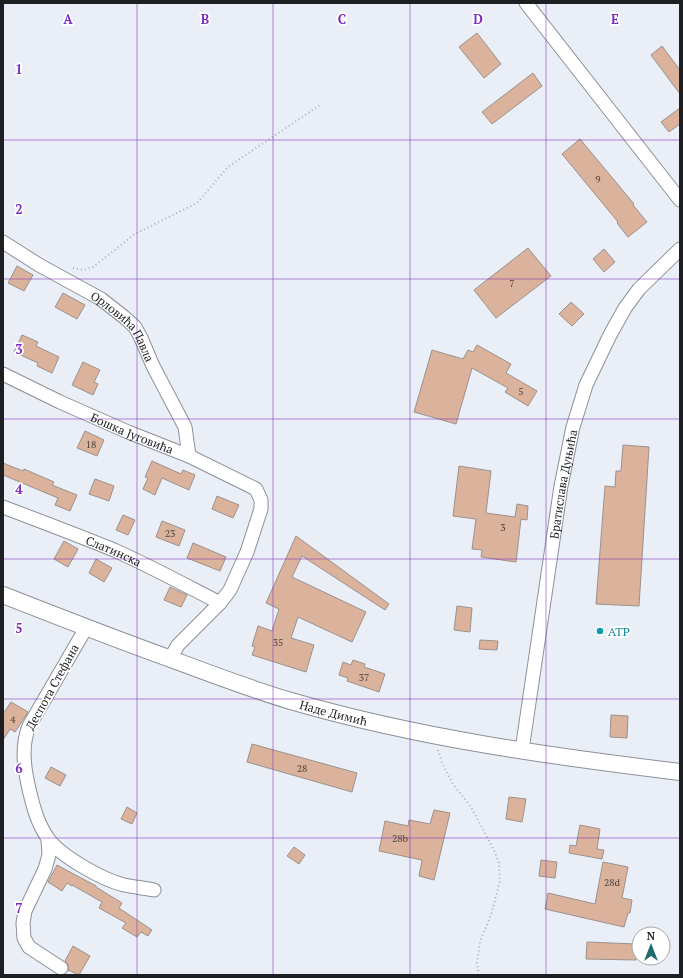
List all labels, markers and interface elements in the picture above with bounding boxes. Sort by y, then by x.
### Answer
text: A [63,10,73,28]
text: B [201,10,209,28]
text: C [338,10,346,28]
text: D [473,10,483,28]
text: E [611,10,619,28]
text: 1 [15,60,23,78]
house number: 9 [595,173,601,186]
text: 2 [15,200,23,218]
house number: 7 [509,277,515,290]
street label: Орловића Павла [88,287,158,364]
text: 3 [15,340,23,358]
house number: 5 [518,385,524,398]
street label: Бошка Југовића [89,409,176,457]
street label: Братислава Дуњића [546,428,580,540]
house number: 18 [86,438,96,451]
text: 4 [15,480,23,498]
house number: 3 [500,521,506,534]
house number: 23 [165,527,175,540]
street label: Слатинска [84,532,144,569]
text: 5 [15,619,23,637]
place label: ATP [608,624,630,639]
marker: ATP [595,626,605,636]
house number: 35 [273,636,283,649]
street label: Деспота Стефана [22,641,82,733]
house number: 37 [359,671,369,684]
street label: Наде Димић [298,696,369,728]
house number: 4 [10,713,16,726]
text: 6 [15,759,23,777]
house number: 28 [297,762,307,775]
house number: 28b [392,832,409,845]
house number: 28d [604,876,621,889]
text: 7 [15,899,23,917]
north arrow [631,926,671,966]
text: N [647,929,656,943]

